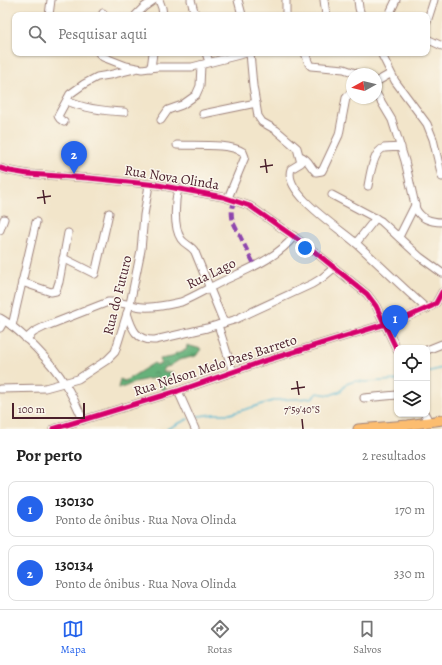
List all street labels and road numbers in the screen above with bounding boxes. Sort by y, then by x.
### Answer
street label: Rua Nova Olinda [123,161,221,194]
street label: Rua do Futuro [98,253,137,337]
street label: Rua Lago [183,253,239,294]
street label: Rua Nelson Melo Paes Barreto [131,330,299,401]

